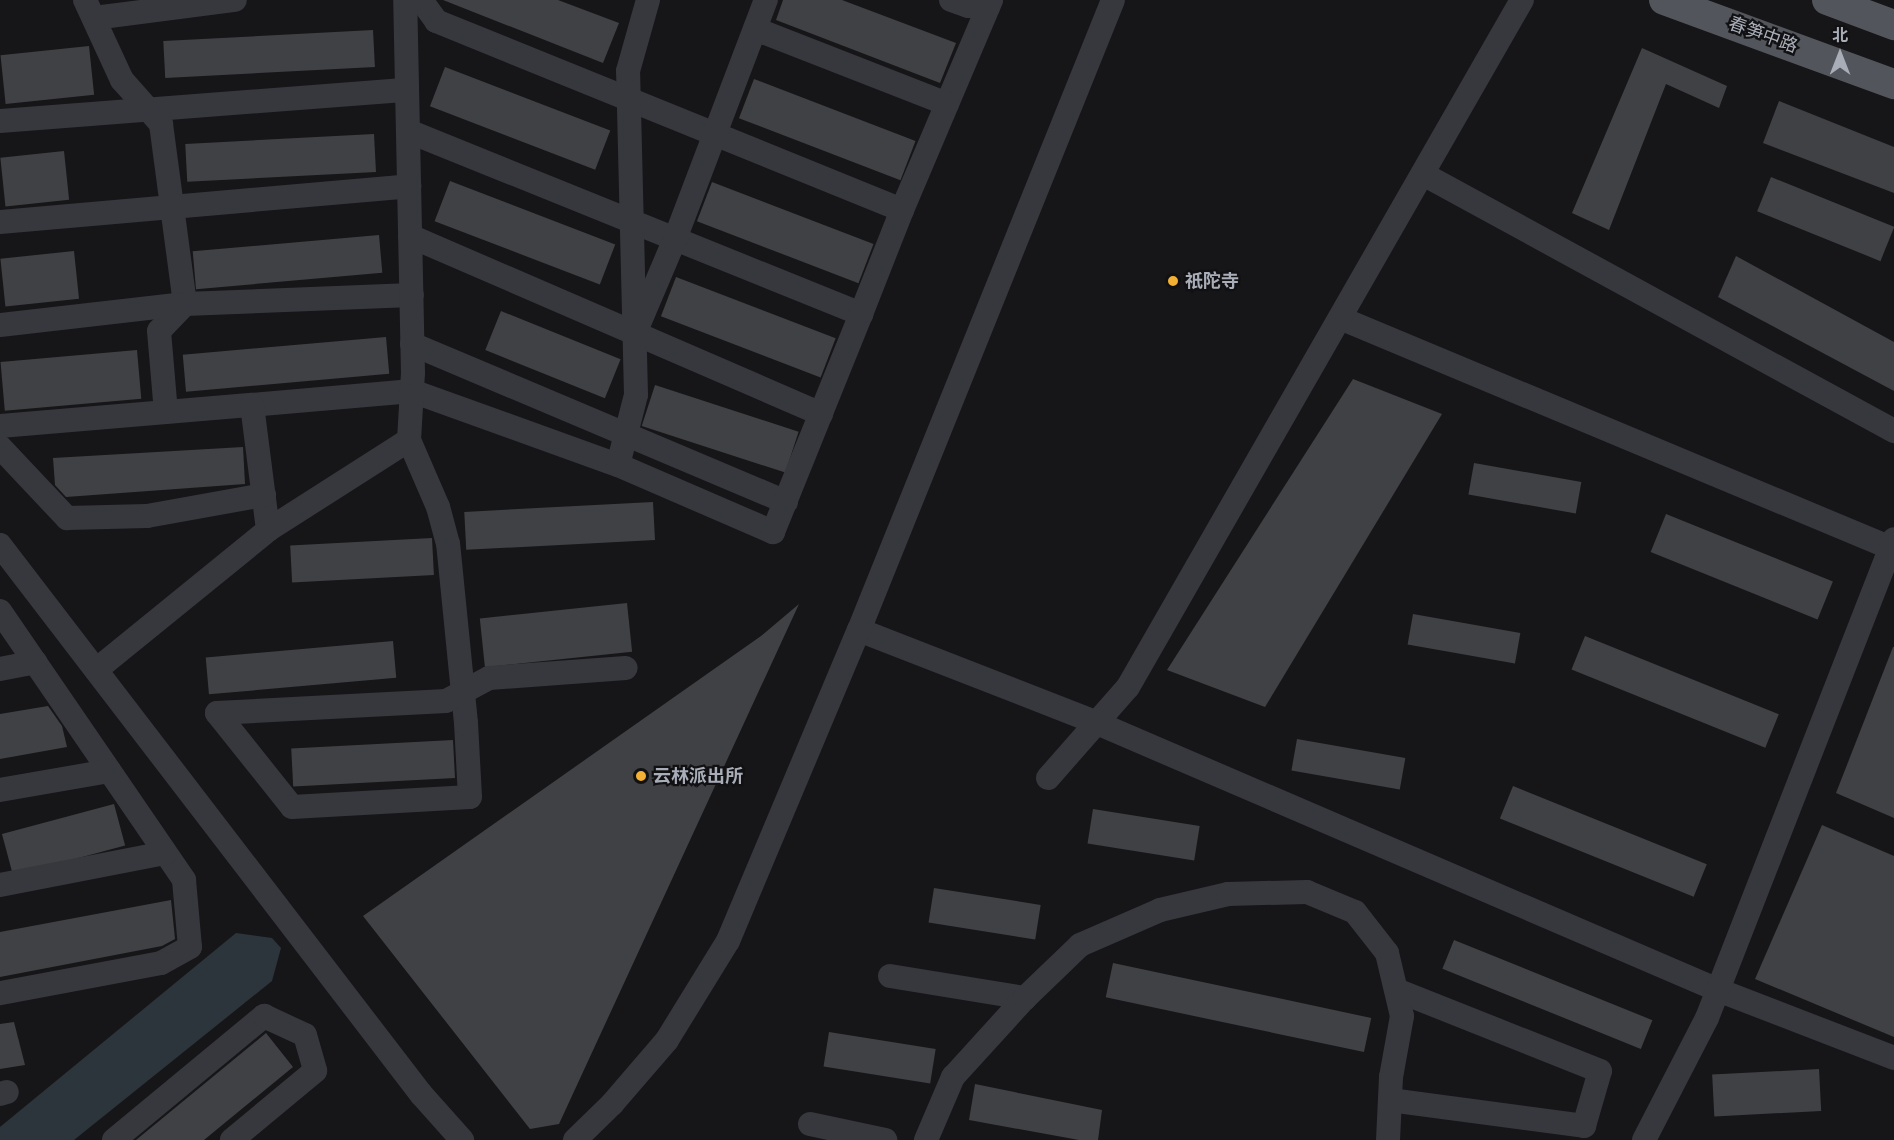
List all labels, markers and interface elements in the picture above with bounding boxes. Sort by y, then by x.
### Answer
street label: 春笋中路 [1725,13,1801,57]
north arrow [1810,24,1870,84]
text: 北 [1832,26,1848,45]
place label: 祇陀寺 [1185,270,1239,292]
marker: 祇陀寺 [1166,274,1180,288]
place label: 云林派出所 [653,765,743,787]
marker: 云林派出所 [634,769,648,783]

